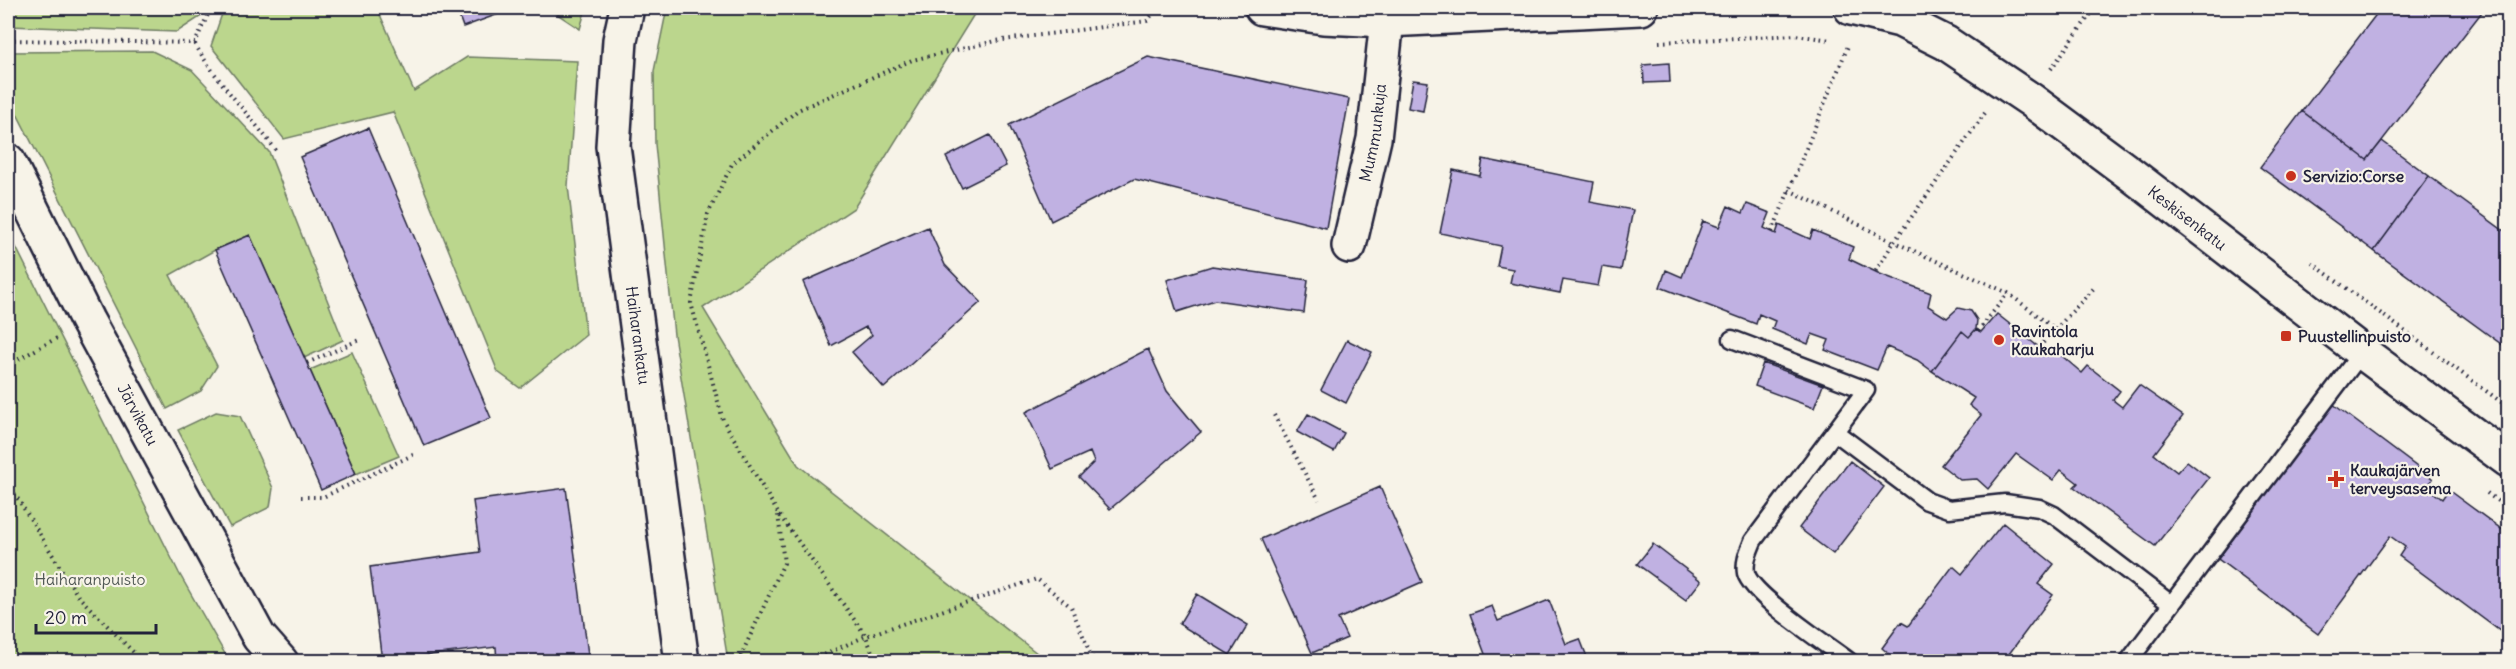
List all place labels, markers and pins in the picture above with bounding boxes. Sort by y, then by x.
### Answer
place label: Servizio:Corse [2303,166,2404,186]
marker: Servizio:Corse [2284,169,2298,183]
place label: Ravintola Kaukaharju [2011,321,2095,359]
place label: Puustellinpuisto [2298,326,2411,347]
marker: Puustellinpuisto [2279,329,2293,343]
marker: Ravintola Kaukaharju [1992,333,2006,347]
place label: Kaukajärven terveysasema [2350,460,2451,499]
marker: Kaukajärven terveysasema [2327,470,2345,488]

